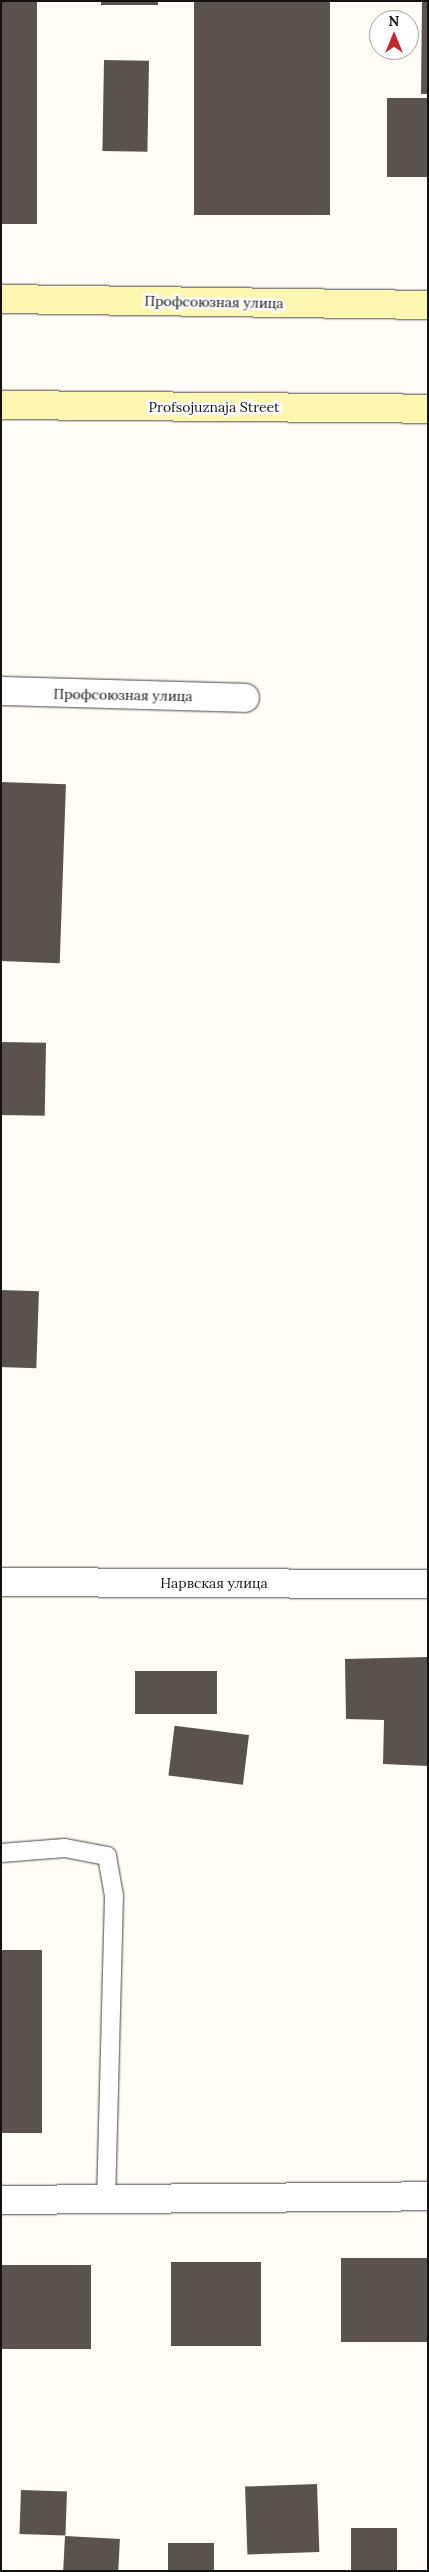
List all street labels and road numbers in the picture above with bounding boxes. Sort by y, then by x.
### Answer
street label: Профсоюзная улица [144,292,284,312]
street label: Profsojuznaja Street [148,399,280,415]
street label: Профсоюзная улица [53,685,193,705]
street label: Нарвская улица [160,1575,268,1591]

